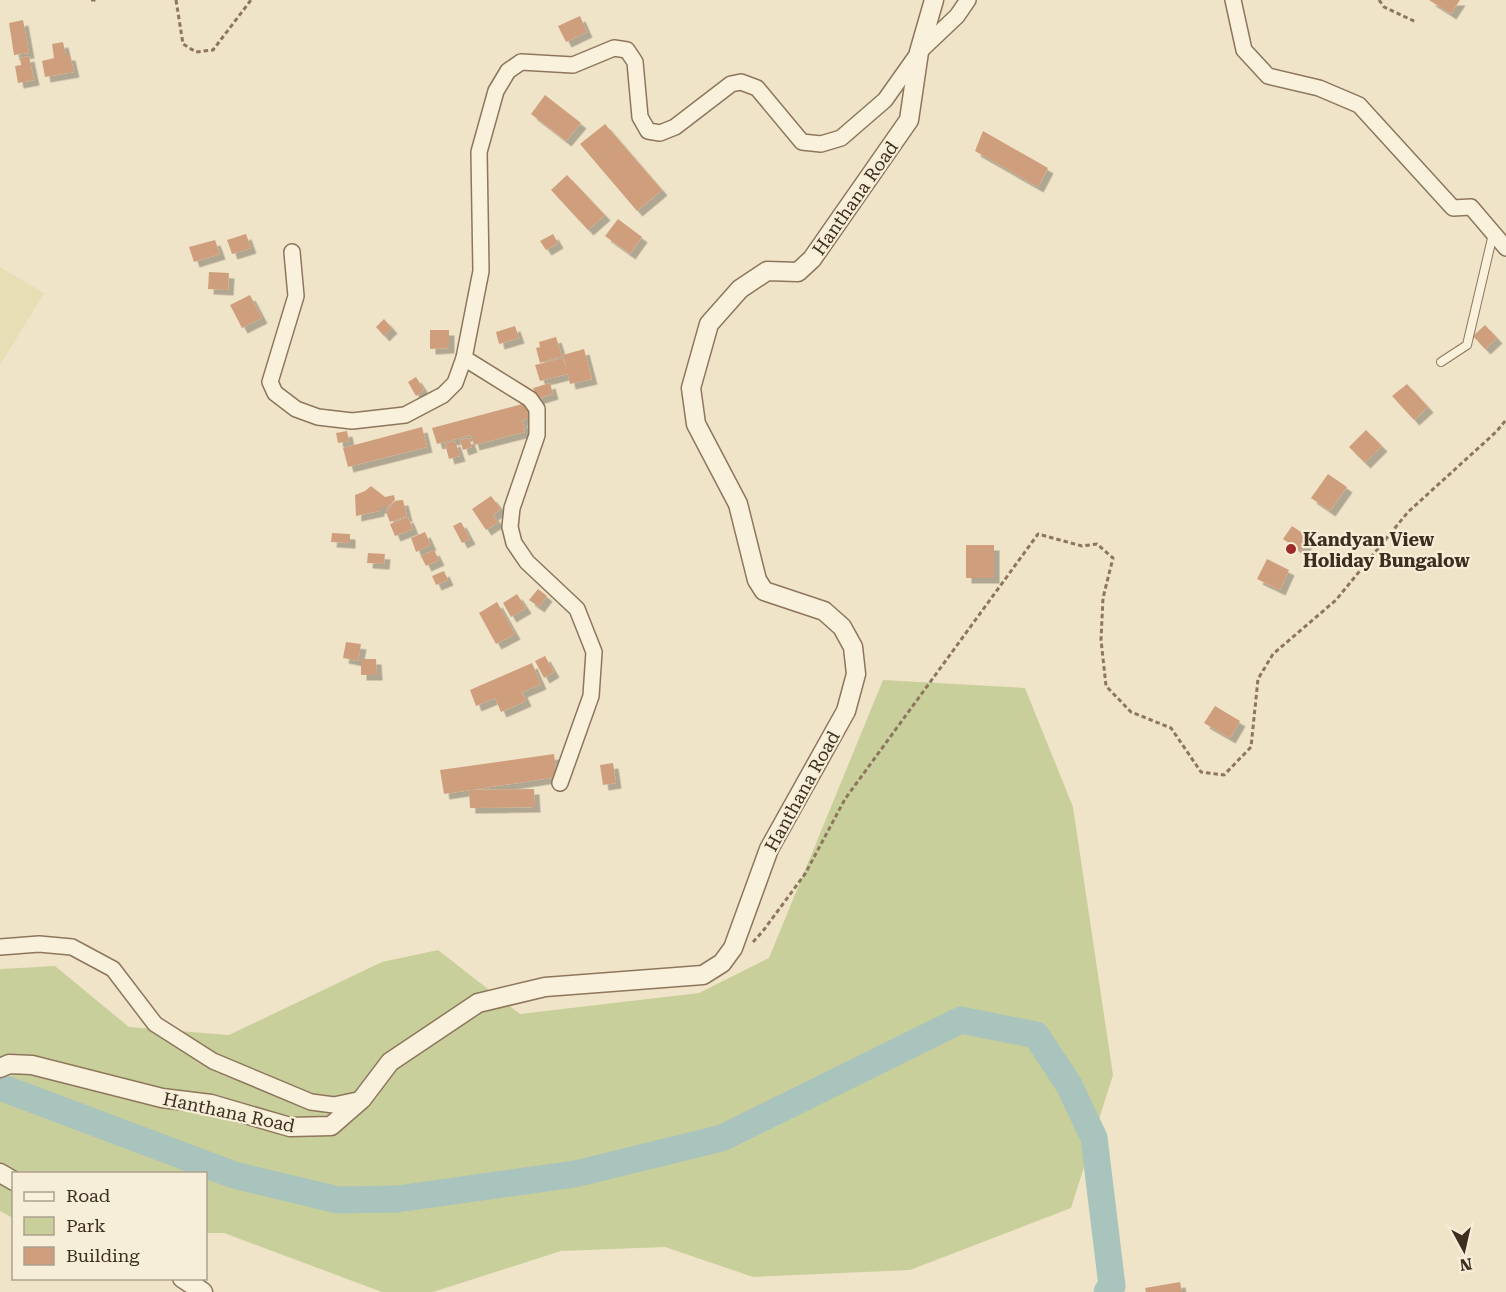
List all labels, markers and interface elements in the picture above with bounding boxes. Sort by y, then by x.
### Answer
street label: Hanthana Road [808,137,902,259]
place label: Kandyan View Holiday Bungalow [1303,529,1470,571]
marker: Kandyan View Holiday Bungalow [1284,542,1298,556]
street label: Hanthana Road [760,727,844,855]
street label: Hanthana Road [161,1088,297,1136]
legend [12,1172,207,1280]
text: Road [66,1185,111,1206]
text: Park [66,1215,106,1236]
north arrow [1434,1220,1494,1280]
text: Building [66,1245,140,1266]
text: N [1459,1254,1473,1275]

